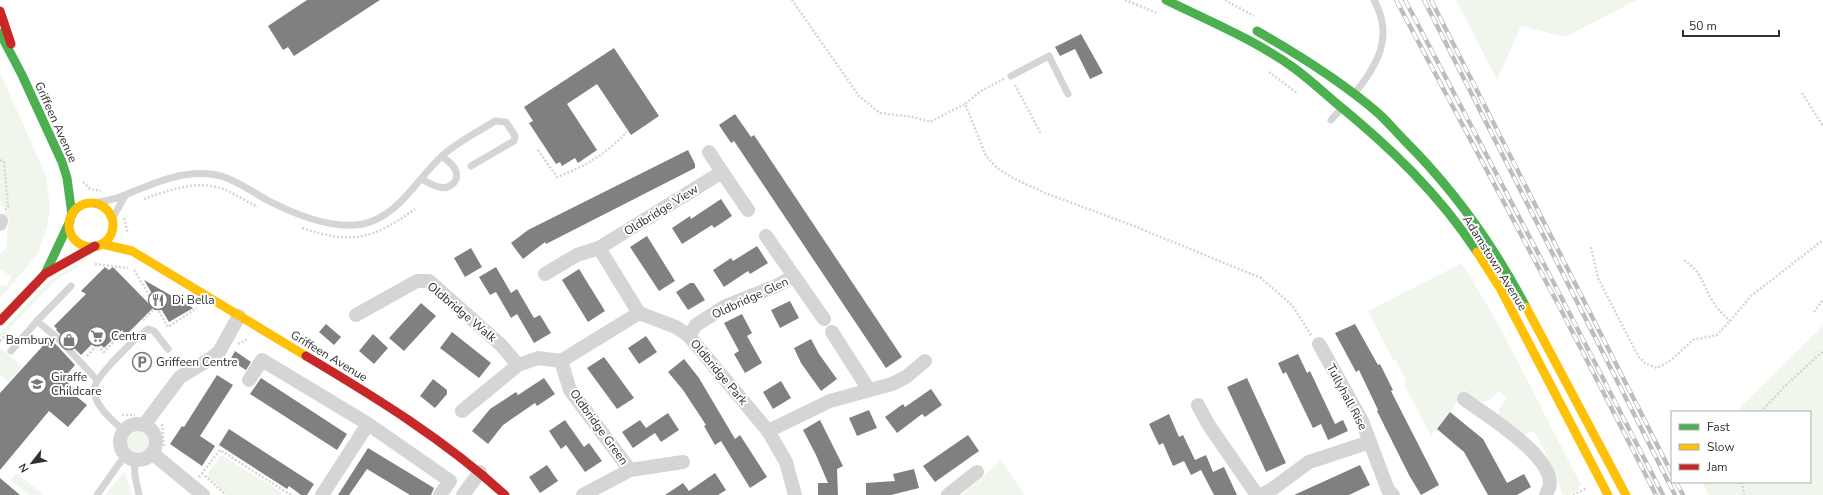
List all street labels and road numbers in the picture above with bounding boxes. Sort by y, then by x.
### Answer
street label: Griffeen Avenue [31,79,81,165]
street label: Oldbridge View [621,181,701,239]
street label: Adamstown Avenue [1459,212,1531,314]
street label: Oldbridge Glen [709,273,791,323]
street label: Oldbridge Walk [424,278,501,346]
street label: Griffeen Avenue [288,327,370,385]
street label: Oldbridge Park [687,336,752,409]
street label: Tullyhall Rise [1323,361,1371,433]
street label: Oldbridge Green [566,386,632,468]

